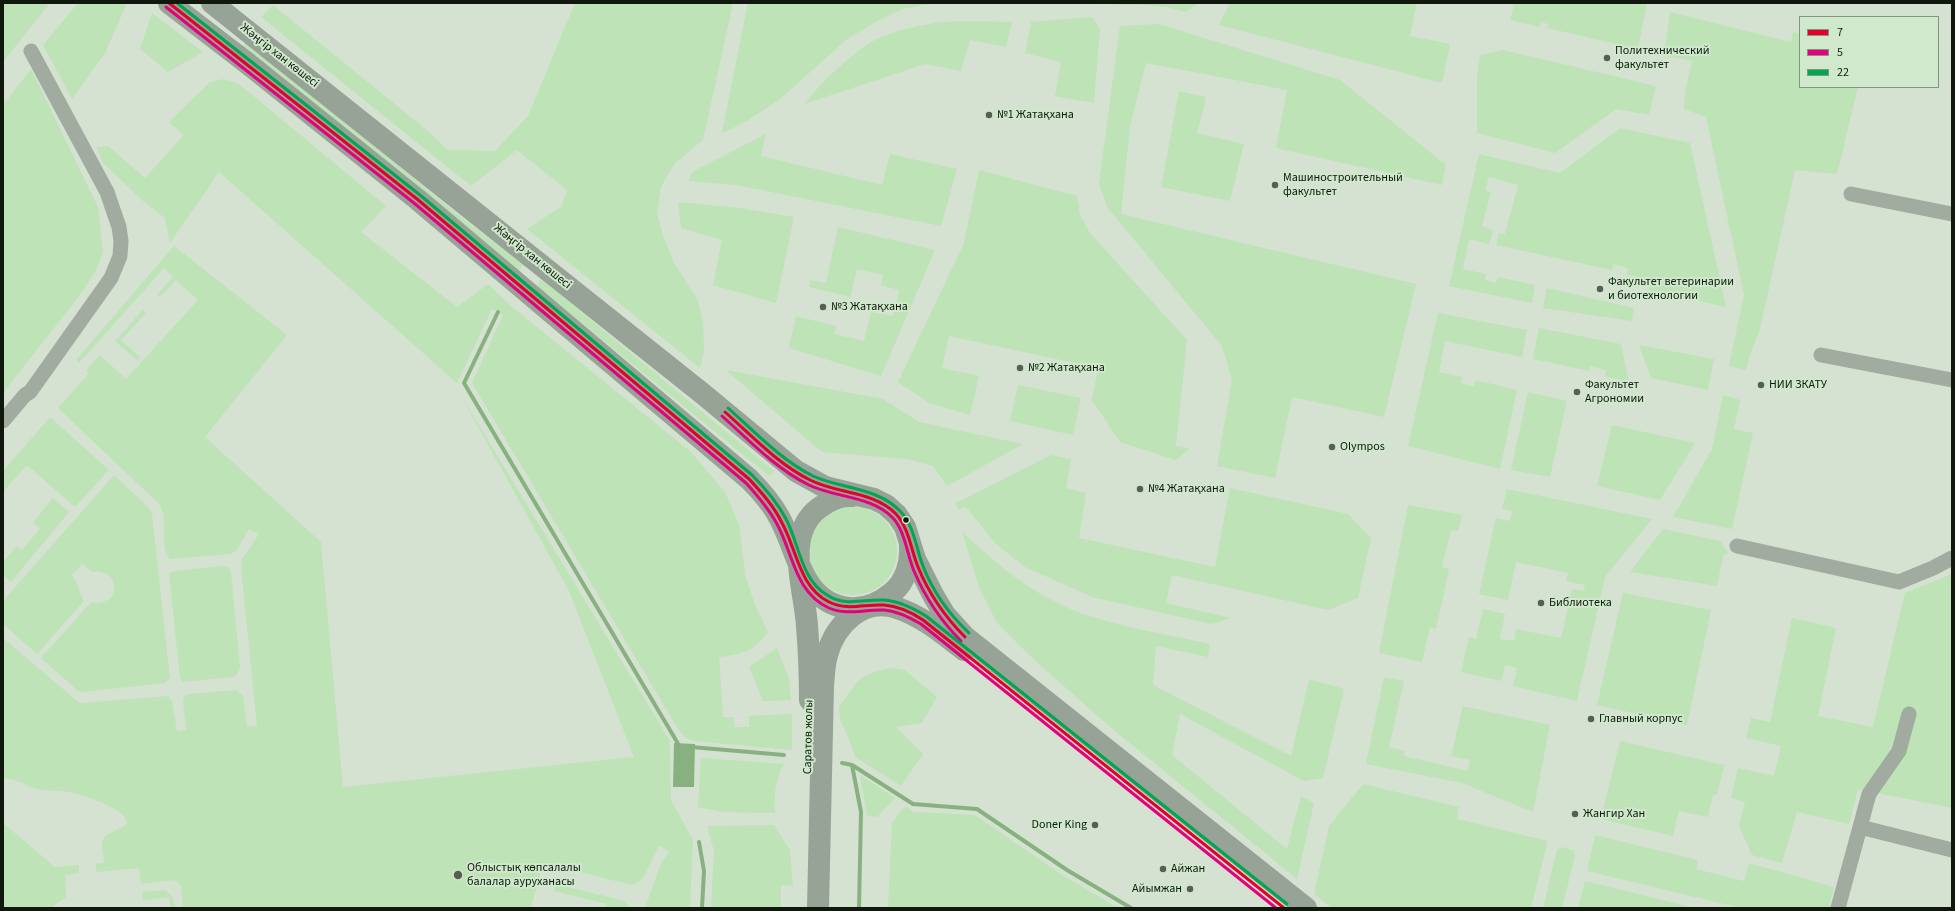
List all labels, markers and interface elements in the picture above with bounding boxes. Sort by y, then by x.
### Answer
legend [1799,16,1939,88]
street label: Жәңгір хан көшесі [237,21,321,91]
text: 7 [1837,24,1843,41]
place label: Политехнический факультет [1615,44,1710,72]
text: 5 [1837,44,1843,61]
marker: Политехнический факультет [1602,53,1612,63]
text: 22 [1837,64,1849,81]
place label: №1 Жатақхана [997,108,1074,122]
marker: №1 Жатақхана [984,110,994,120]
place label: Машиностроительный факультет [1283,171,1403,199]
marker: Машиностроительный факультет [1270,180,1280,190]
street label: Жәңгір хан көшесі [490,221,574,293]
place label: Факультет ветеринарии и биотехнологии [1608,275,1734,303]
marker: Факультет ветеринарии и биотехнологии [1595,284,1605,294]
place label: №3 Жатақхана [831,300,908,314]
marker: №3 Жатақхана [818,302,828,312]
place label: №2 Жатақхана [1028,361,1105,375]
marker: №2 Жатақхана [1015,363,1025,373]
place label: Факультет Агрономии [1585,378,1644,406]
place label: НИИ ЗКАТУ [1769,378,1827,392]
marker: НИИ ЗКАТУ [1756,380,1766,390]
marker: Факультет Агрономии [1572,387,1582,397]
place label: Olympos [1340,440,1385,454]
marker: Olympos [1327,442,1337,452]
place label: №4 Жатақхана [1148,482,1225,496]
marker: №4 Жатақхана [1135,484,1145,494]
unlabelled marker [901,515,911,525]
place label: Библиотека [1549,596,1612,610]
marker: Библиотека [1536,598,1546,608]
street label: Саратов жолы [801,700,817,774]
place label: Главный корпус [1599,712,1683,726]
marker: Главный корпус [1586,714,1596,724]
place label: Жангир Хан [1583,807,1645,821]
marker: Жангир Хан [1570,809,1580,819]
place label: Doner King [1032,818,1087,832]
marker: Doner King [1090,820,1100,830]
place label: Облыстық көпсалалы балалар ауруханасы [467,861,581,889]
place label: Айжан [1171,862,1205,876]
marker: Айжан [1158,864,1168,874]
marker: Облыстық көпсалалы балалар ауруханасы [452,869,464,881]
place label: Айымжан [1132,882,1182,896]
marker: Айымжан [1185,884,1195,894]

